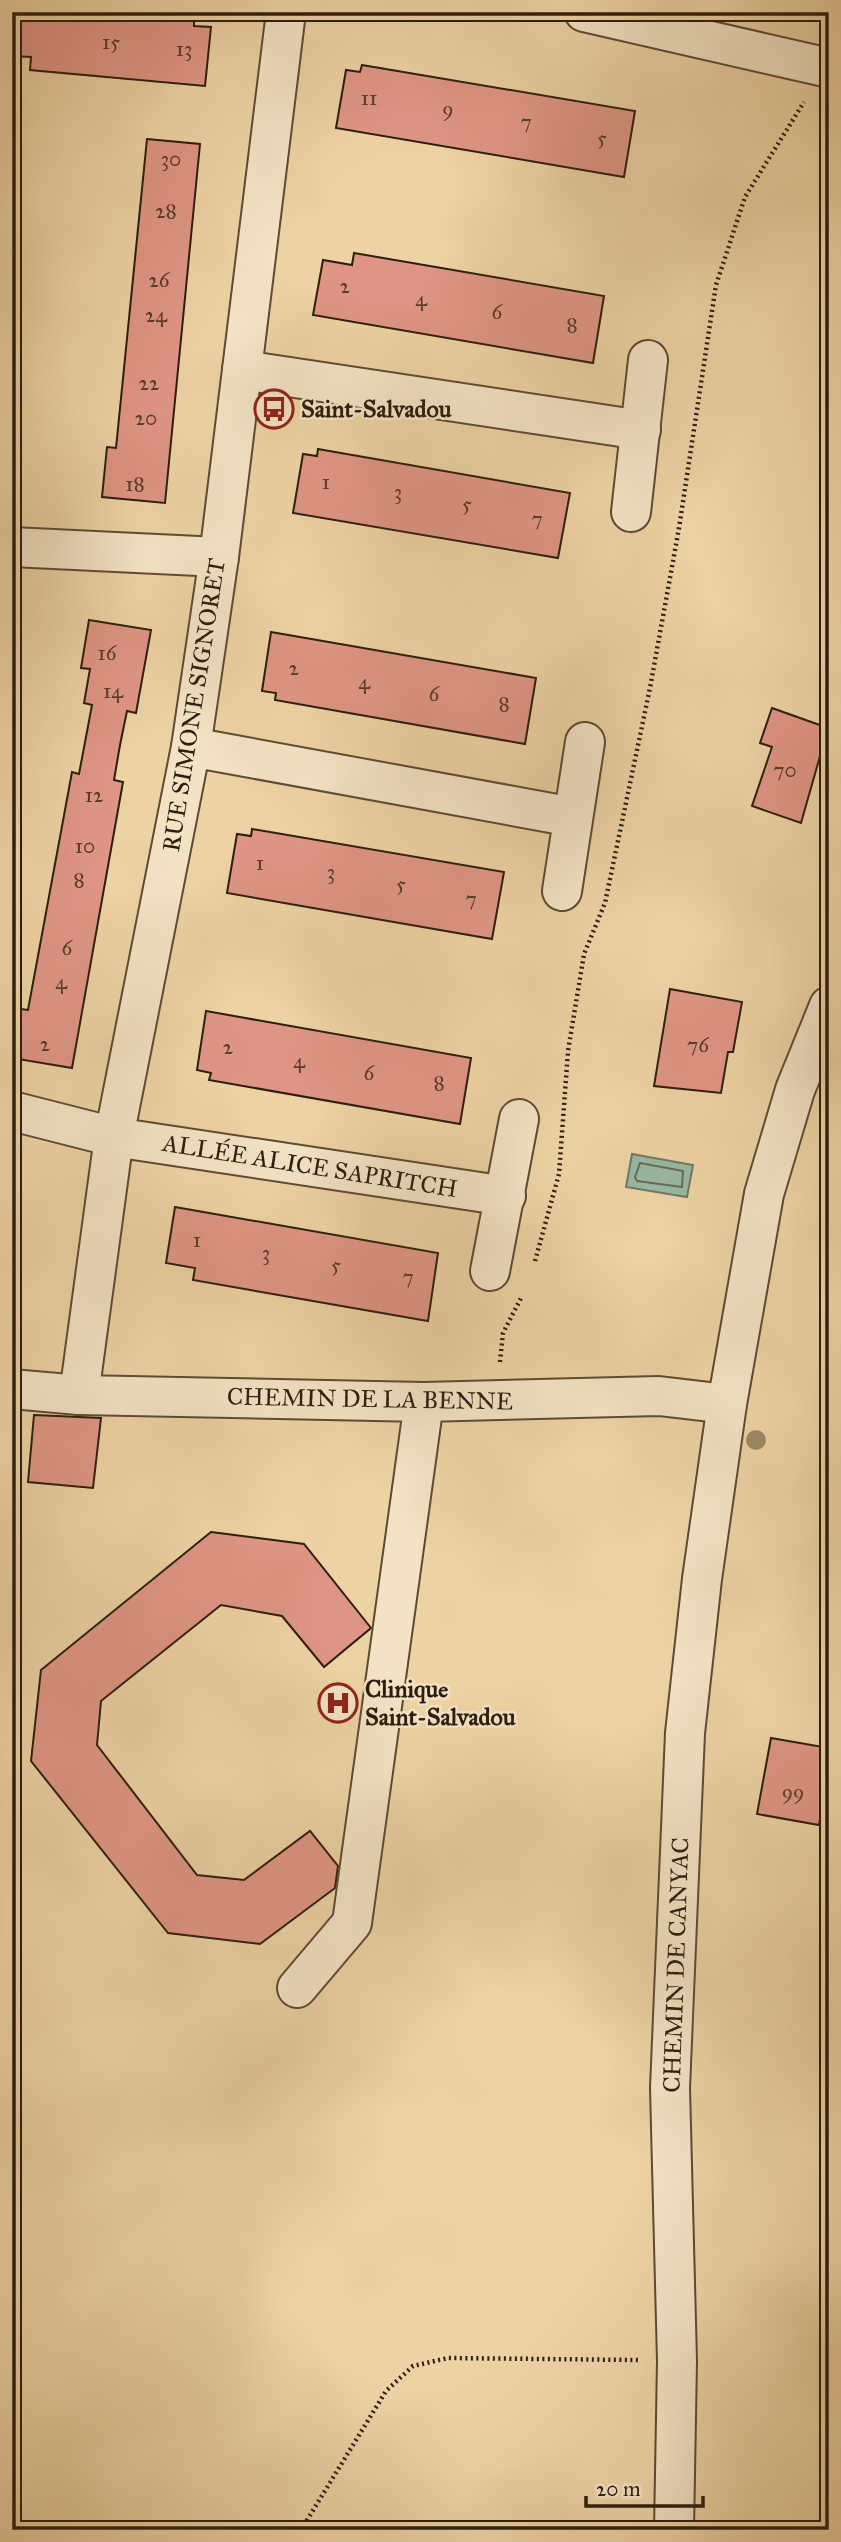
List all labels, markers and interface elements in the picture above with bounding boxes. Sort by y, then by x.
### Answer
house number: 15 [102,29,120,55]
house number: 13 [176,36,192,62]
house number: 11 [361,85,377,111]
house number: 9 [442,96,454,122]
house number: 7 [520,109,532,135]
house number: 5 [597,125,607,151]
house number: 30 [161,146,181,172]
house number: 28 [155,198,177,224]
house number: 26 [148,267,171,293]
house number: 2 [340,273,351,299]
house number: 4 [415,286,428,312]
house number: 6 [492,299,504,325]
house number: 24 [145,302,168,328]
house number: 8 [566,312,578,338]
house number: 22 [139,370,160,396]
bus stop icon: Saint-Salvadou [253,388,295,430]
place label: Saint-Salvadou [301,394,452,424]
house number: 20 [135,405,157,431]
house number: 1 [322,469,330,495]
house number: 18 [125,471,145,497]
house number: 3 [394,479,402,505]
house number: 5 [462,491,472,517]
house number: 7 [531,506,543,532]
street label: RUE SIMONE SIGNORET [156,556,232,854]
house number: 16 [97,640,118,666]
house number: 2 [289,655,300,681]
house number: 4 [358,669,371,695]
house number: 14 [103,678,124,704]
house number: 6 [429,681,441,707]
house number: 8 [498,691,510,717]
house number: 70 [773,757,797,783]
house number: 12 [85,782,104,808]
house number: 10 [75,833,95,859]
house number: 1 [256,850,264,876]
house number: 3 [327,859,335,885]
house number: 8 [73,867,85,893]
house number: 5 [396,871,406,897]
house number: 7 [465,886,477,912]
house number: 6 [62,935,74,961]
house number: 4 [55,969,68,995]
house number: 2 [40,1031,51,1057]
house number: 76 [687,1032,710,1058]
house number: 2 [223,1034,234,1060]
house number: 4 [293,1048,306,1074]
house number: 6 [364,1060,376,1086]
house number: 8 [433,1070,445,1096]
street label: ALLÉE ALICE SAPRITCH [159,1128,460,1204]
house number: 1 [193,1227,201,1253]
house number: 3 [262,1240,270,1266]
house number: 5 [331,1252,341,1278]
house number: 7 [402,1264,414,1290]
street label: CHEMIN DE LA BENNE [227,1382,513,1416]
place label: Clinique Saint-Salvadou [365,1674,516,1732]
hospital icon: Clinique Saint-Salvadou [317,1682,359,1724]
house number: 99 [782,1779,804,1805]
street label: CHEMIN DE CANYAC [657,1837,695,2093]
scale bar [586,2465,703,2509]
text: 20 m [596,2476,641,2502]

